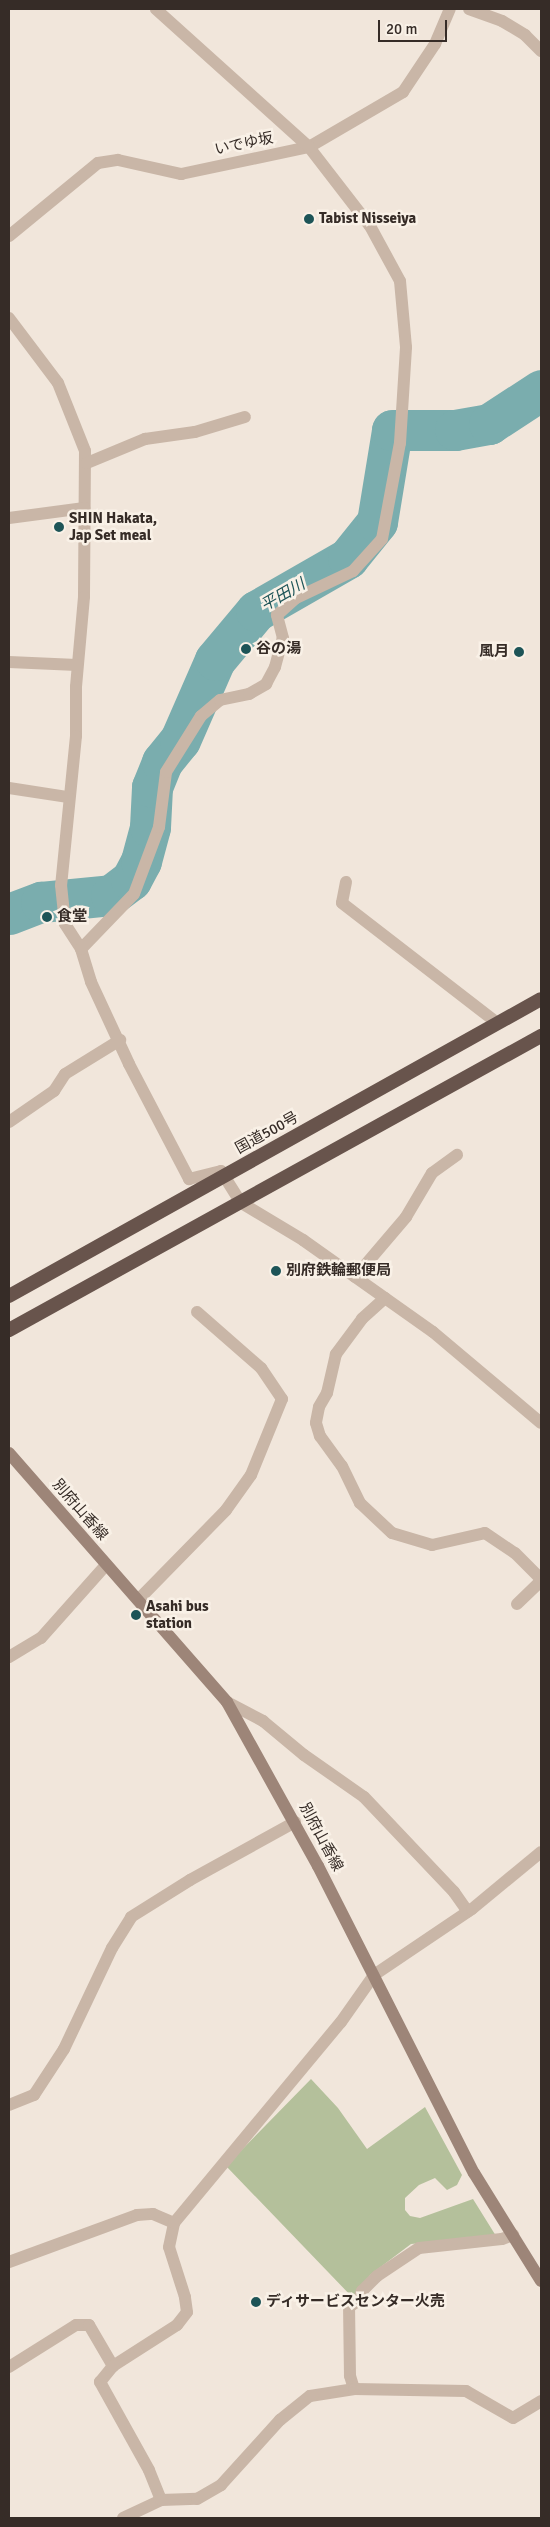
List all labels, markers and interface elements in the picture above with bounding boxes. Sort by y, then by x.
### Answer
scale bar [380,10,449,42]
text: 20 m [386,20,417,38]
street label: いでゆ坂 [213,129,275,159]
place label: Tabist Nisseiya [319,210,416,228]
marker: Tabist Nisseiya [303,213,315,225]
place label: SHIN Hakata, Jap Set meal [69,509,157,544]
marker: SHIN Hakata, Jap Set meal [53,521,65,533]
water label: 平田川 [257,575,309,615]
place label: 谷の湯 [256,640,301,658]
marker: 谷の湯 [240,643,252,655]
place label: 風月 [479,643,509,661]
marker: 風月 [513,646,525,658]
place label: 食堂 [57,908,87,926]
marker: 食堂 [41,911,53,923]
street label: 国道500号 [232,1108,302,1158]
place label: 別府鉄輪郵便局 [286,1262,391,1280]
marker: 別府鉄輪郵便局 [270,1265,282,1277]
street label: 別府山香線 [49,1476,111,1544]
place label: Asahi bus station [146,1597,209,1632]
marker: Asahi bus station [130,1609,142,1621]
street label: 別府山香線 [295,1800,347,1874]
place label: ディサービスセンター火売 [266,2293,446,2311]
marker: ディサービスセンター火売 [250,2296,262,2308]

